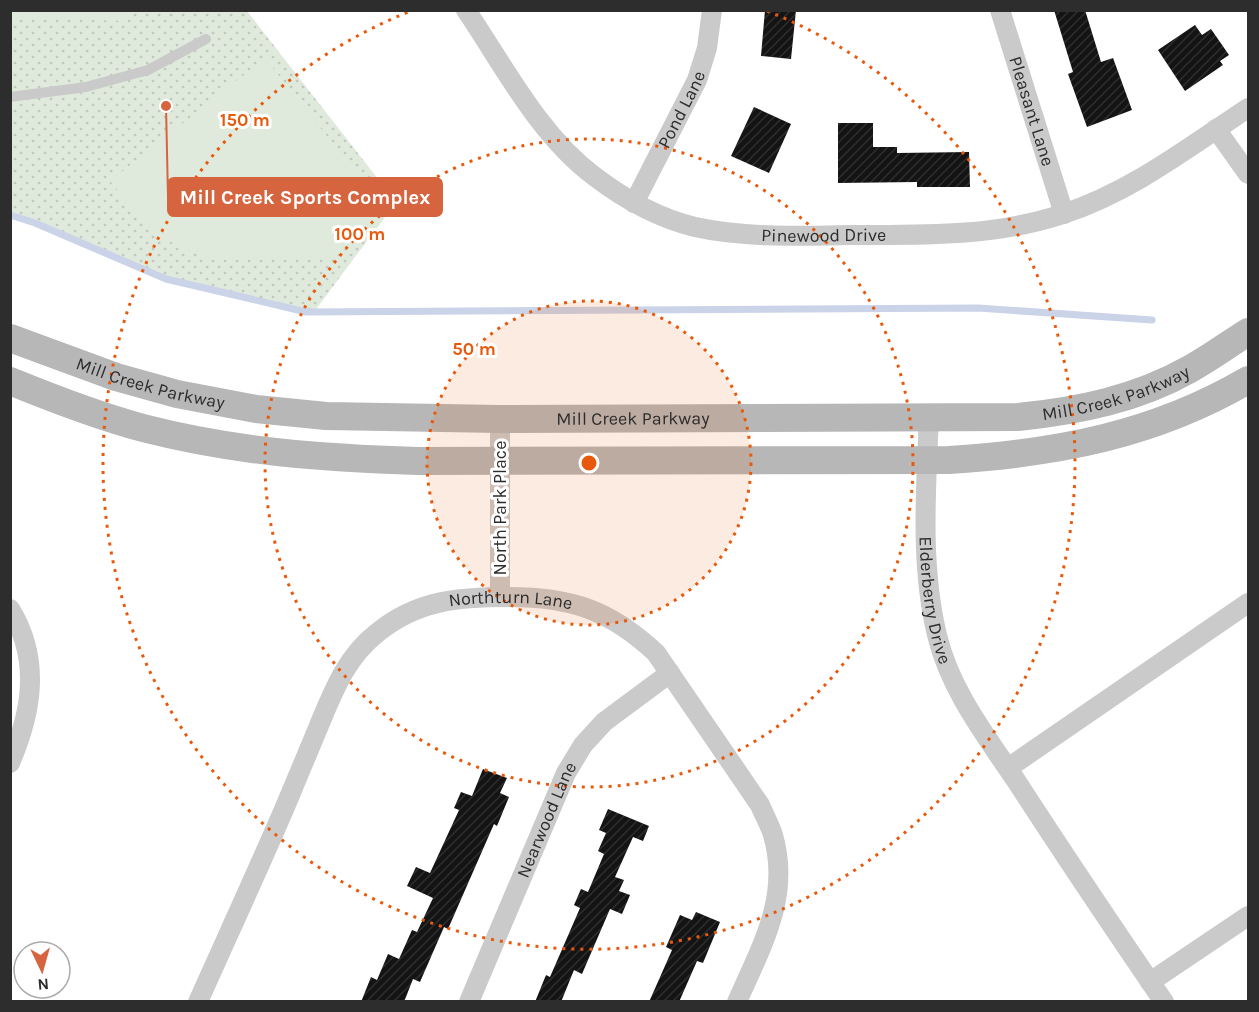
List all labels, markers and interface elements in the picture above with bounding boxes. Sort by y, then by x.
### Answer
street label: Pleasant Lane [1004,53,1059,169]
street label: Pond Lane [653,68,710,152]
text: 150 m [220,109,270,131]
callout: Mill Creek Sports Complex [168,178,442,216]
text: Mill Creek Sports Complex [180,186,430,209]
text: 100 m [335,223,385,245]
street label: Pinewood Drive [761,224,886,247]
text: 50 m [452,338,496,360]
street label: Mill Creek Parkway [73,352,227,414]
street label: Mill Creek Parkway [1041,360,1194,425]
street label: Mill Creek Parkway [556,407,710,430]
street label: North Park Place [489,441,511,575]
centre of rings [579,453,599,473]
street label: Elderberry Drive [915,536,956,667]
street label: Northturn Lane [447,586,575,614]
street label: Nearwood Lane [512,758,581,881]
north arrow [12,940,72,1000]
text: N [37,974,50,994]

